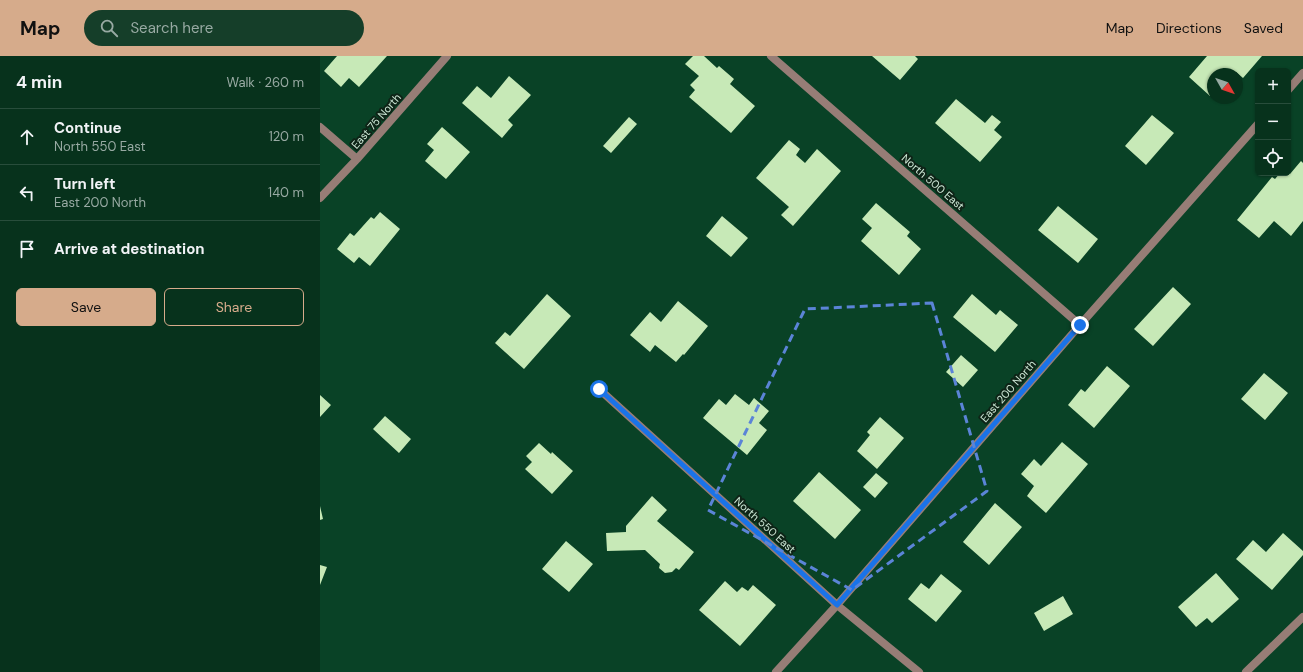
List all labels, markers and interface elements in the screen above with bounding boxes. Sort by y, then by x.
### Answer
search box [84,10,364,46]
text: Map [20,16,60,41]
icon: search [98,17,120,39]
text: Search here [130,18,213,38]
text: Map [1106,19,1134,37]
text: Directions [1156,19,1222,37]
text: Saved [1244,19,1283,37]
north arrow [1207,68,1243,104]
map controls [1255,68,1291,176]
button: + [1255,68,1291,104]
text: 4 min [16,71,62,93]
text: Walk · 260 m [226,74,304,91]
street label: East 75 North [348,90,404,152]
button: − [1255,104,1291,140]
text: Continue [54,118,122,138]
icon: ahead [16,126,38,148]
text: 120 m [269,128,304,145]
text: North 550 East [54,138,146,155]
button: locate [1255,140,1291,176]
street label: North 500 East [899,151,967,213]
text: Turn left [54,174,115,194]
icon: left [16,182,38,204]
text: 140 m [268,184,304,201]
text: East 200 North [54,194,146,211]
icon: arrive [16,238,38,260]
text: Arrive at destination [54,239,205,259]
button: Save [16,288,156,326]
button: Share [164,288,304,326]
route end [1071,316,1089,334]
street label: East 200 North [977,357,1039,425]
route start [590,380,608,398]
street label: North 550 East [732,494,798,556]

